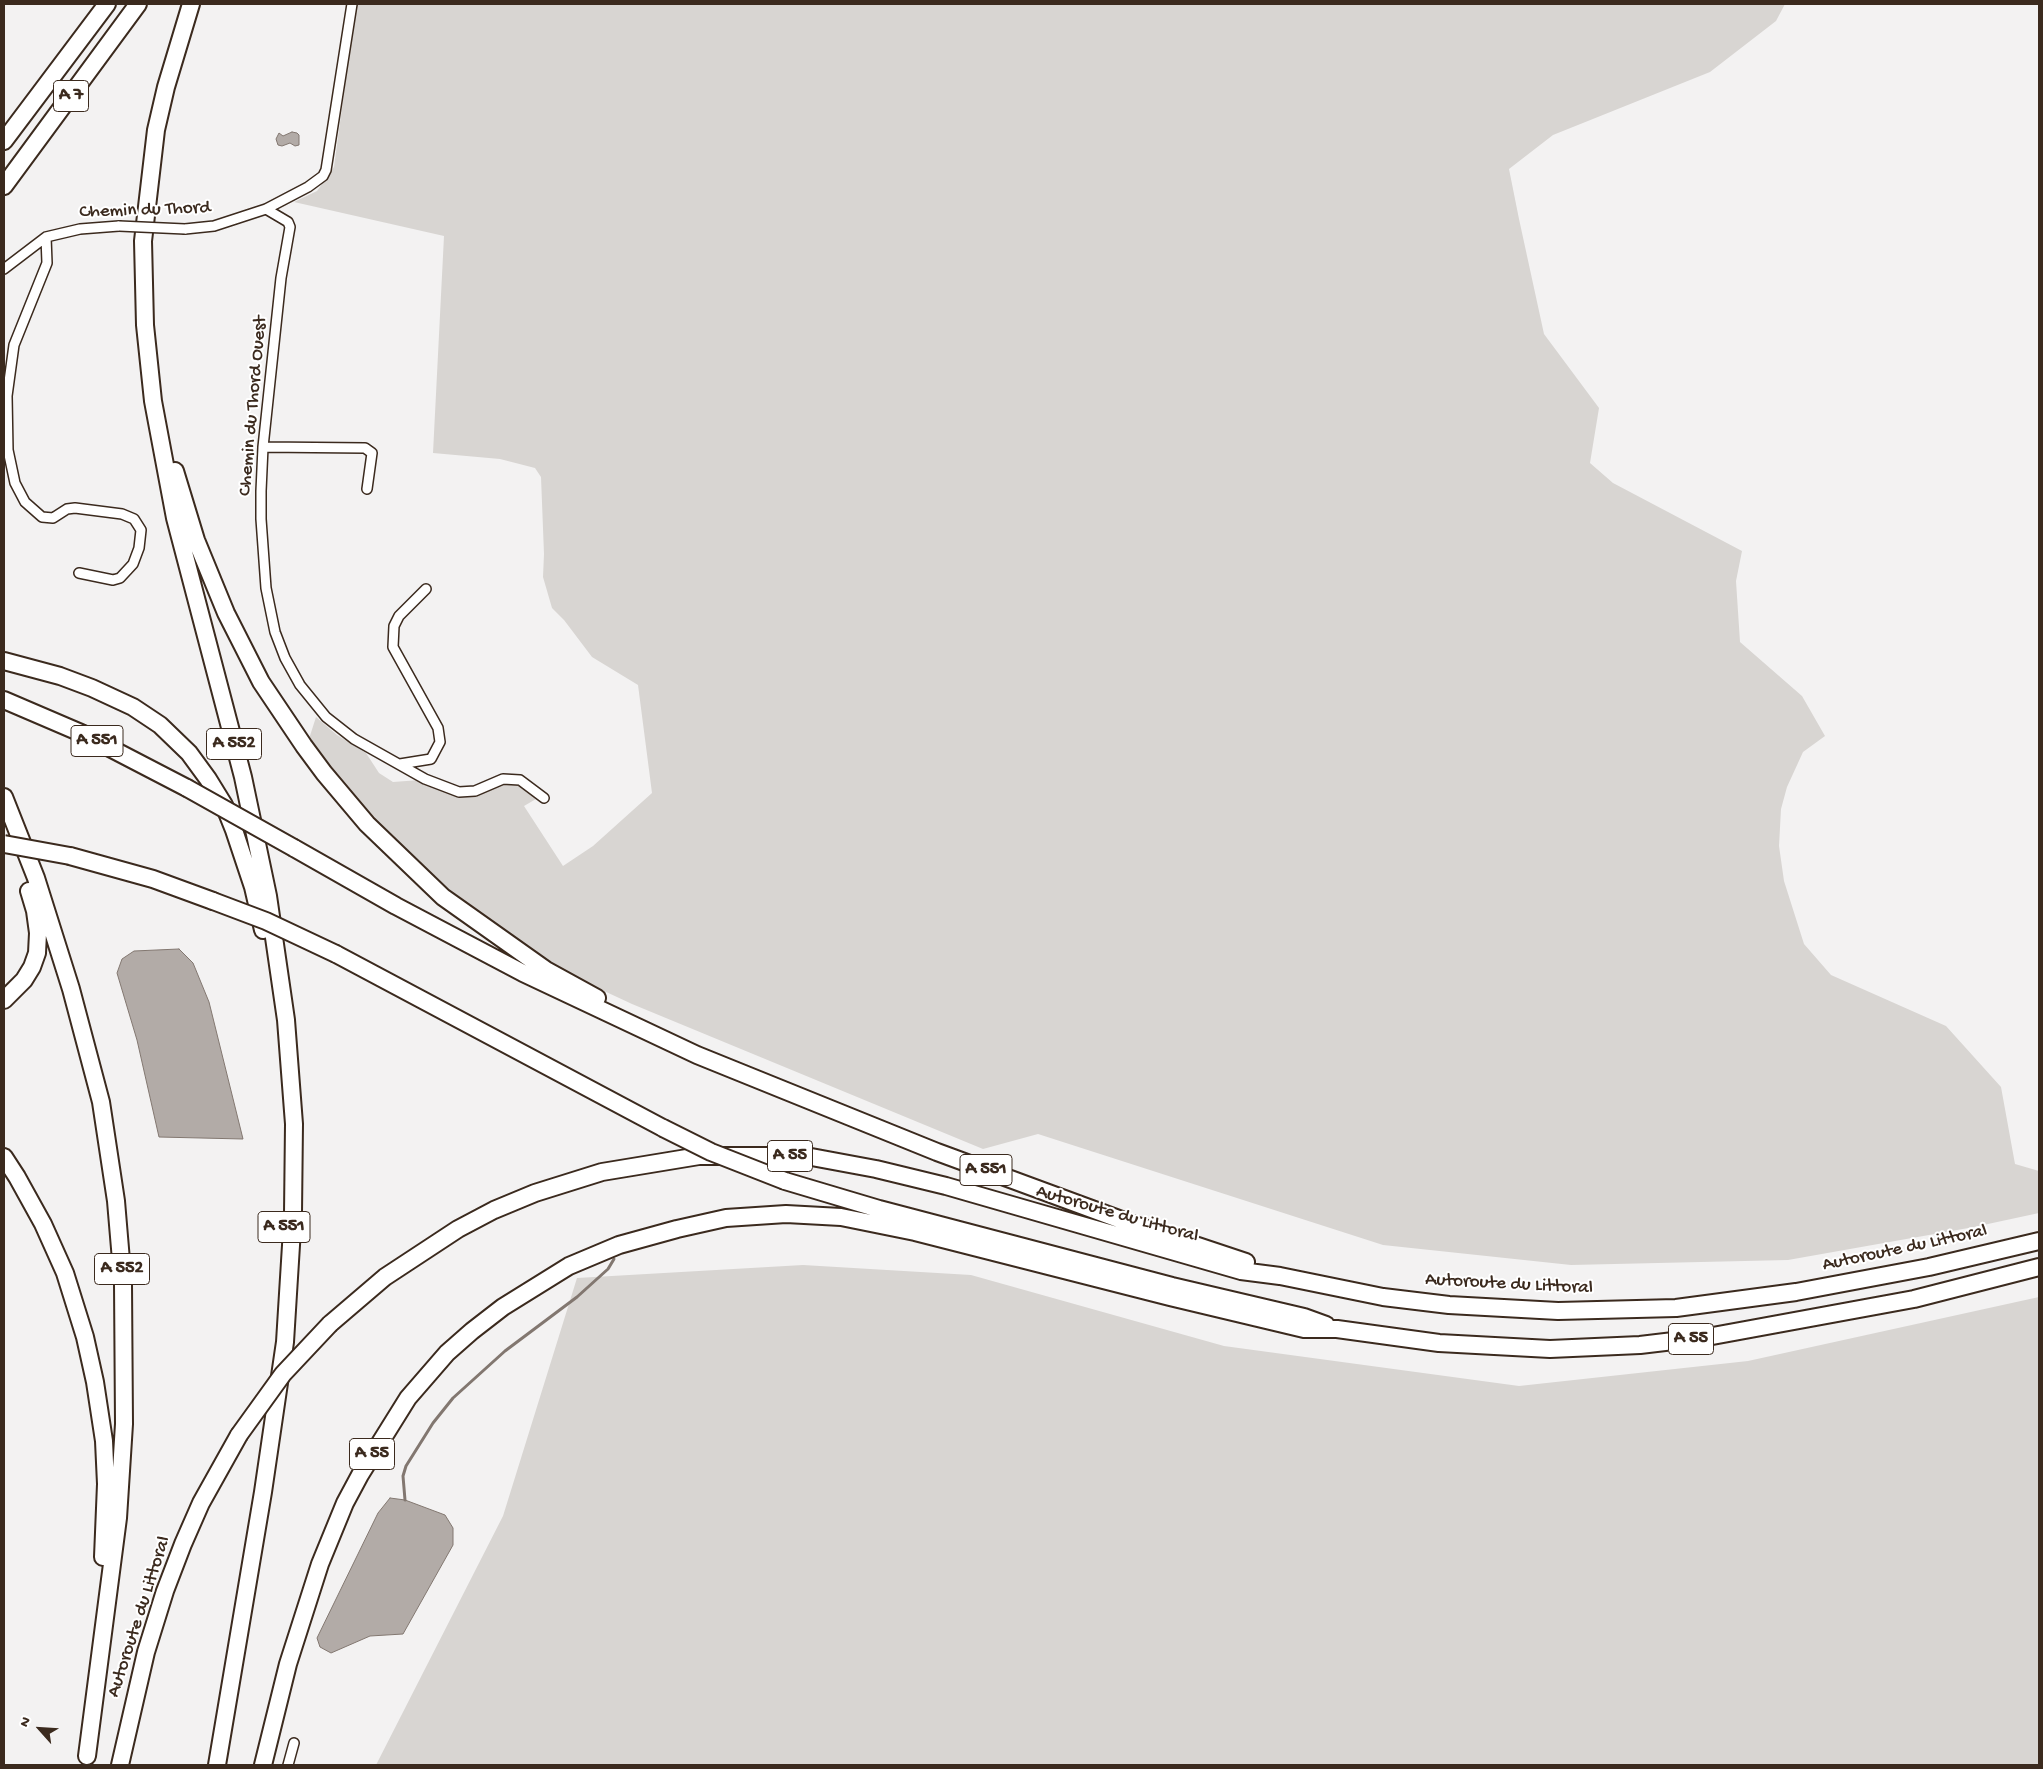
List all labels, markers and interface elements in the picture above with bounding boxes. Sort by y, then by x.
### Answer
road number: A 7 [54,80,88,112]
street label: Chemin du Thord [79,197,211,225]
street label: Chemin du Thord Ouest [235,315,273,497]
road number: A 551 [71,726,123,756]
road number: A 552 [206,729,262,760]
road number: A 55 [768,1140,812,1172]
road number: A 551 [960,1154,1012,1186]
street label: Autoroute du Littoral [1033,1181,1201,1249]
road number: A 551 [258,1212,310,1242]
street label: Autoroute du Littoral [1821,1220,1989,1278]
road number: A 552 [94,1254,150,1285]
street label: Autoroute du Littoral [1425,1269,1593,1301]
road number: A 55 [1668,1324,1714,1355]
road number: A 55 [350,1438,394,1470]
street label: Autoroute du Littoral [103,1534,177,1700]
north arrow [15,1704,65,1754]
text: N [16,1714,36,1730]

